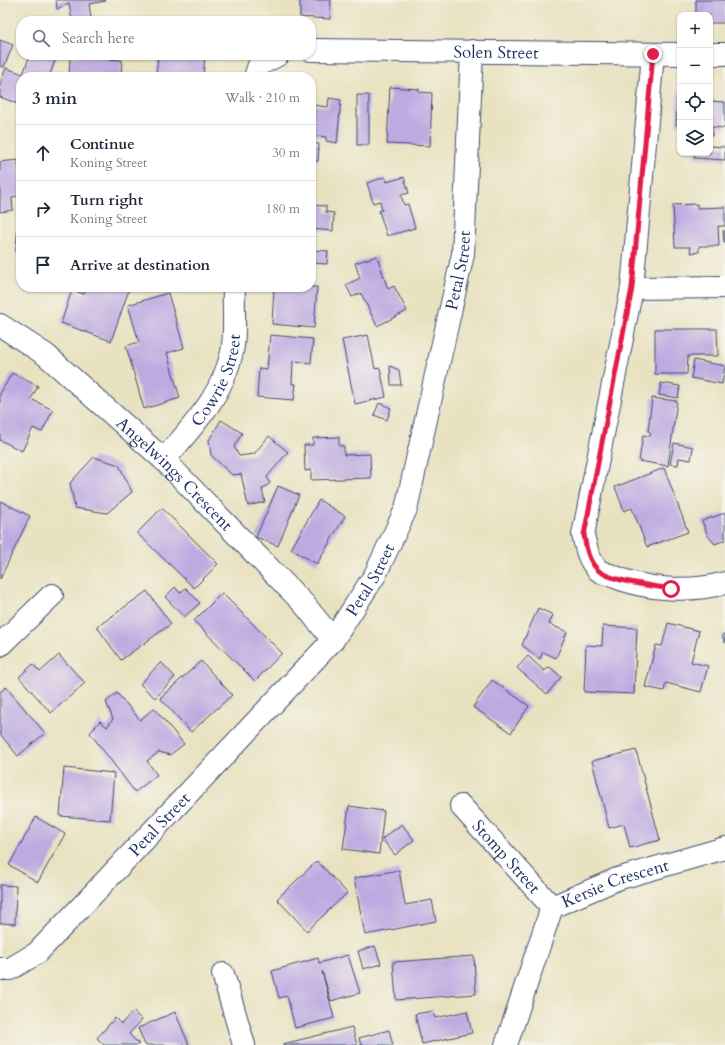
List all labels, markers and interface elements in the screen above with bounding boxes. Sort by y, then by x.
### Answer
map controls [677,12,713,156]
button: + [677,12,713,48]
search box [16,16,316,60]
icon: search [30,27,52,49]
text: Search here [62,28,135,48]
street label: Solen Street [453,41,539,64]
route end [644,45,662,63]
button: − [677,48,713,84]
button: locate [677,84,713,120]
text: 3 min [32,87,77,110]
text: Walk · 210 m [225,89,300,107]
button: layers [677,120,713,156]
text: Continue [70,134,135,154]
icon: ahead [32,142,54,164]
text: 30 m [272,144,300,162]
text: Koning Street [70,154,147,172]
text: Turn right [70,190,143,210]
icon: right [32,198,54,220]
text: 180 m [266,200,300,218]
text: Koning Street [70,210,147,228]
street label: Petal Street [440,229,476,312]
icon: arrive [32,254,54,276]
text: Arrive at destination [70,255,210,275]
street label: Cowrie Street [186,333,246,431]
street label: Angelwings Crescent [111,412,238,536]
street label: Petal Street [340,539,400,621]
route start [662,580,680,598]
street label: Petal Street [124,787,196,862]
street label: Stomp Street [467,815,546,899]
street label: Kersie Crescent [558,854,672,914]

